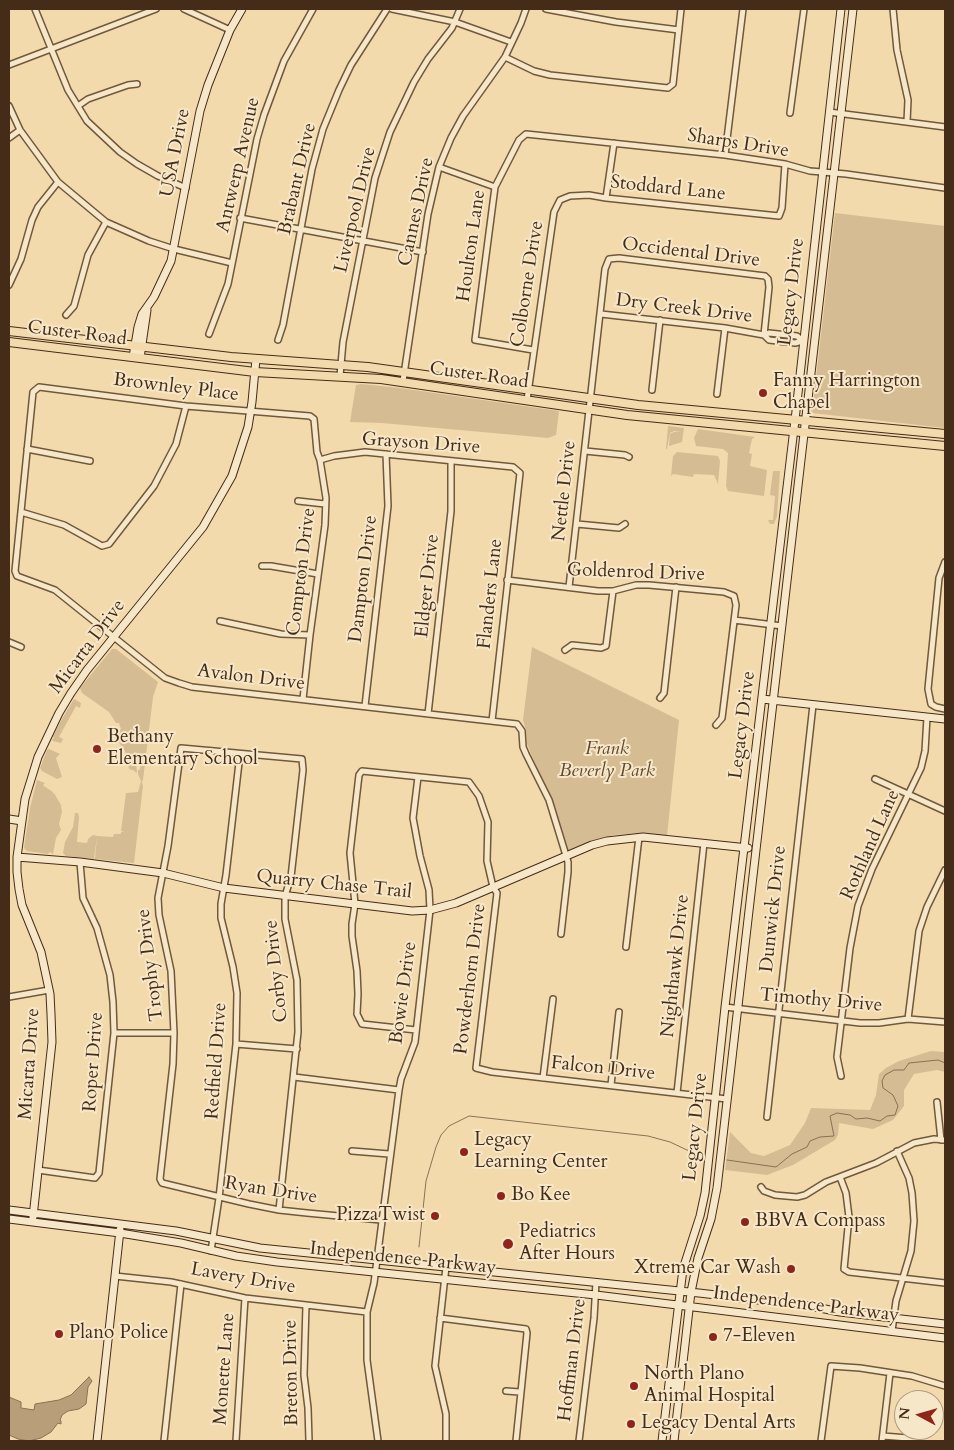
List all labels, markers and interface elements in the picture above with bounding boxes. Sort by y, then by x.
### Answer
street label: Antwerp Avenue [212,95,266,235]
street label: USA Drive [156,107,196,199]
street label: Brabant Drive [274,121,322,237]
street label: Sharps Drive [686,125,790,163]
street label: Liverpool Drive [330,145,382,275]
street label: Cannes Drive [394,156,440,268]
street label: Stoddard Lane [609,172,727,206]
street label: Houlton Lane [453,189,491,303]
street label: Colborne Drive [507,219,549,349]
street label: Occidental Drive [621,233,761,273]
street label: Legacy Drive [774,237,810,347]
street label: Dry Creek Drive [614,289,754,329]
street label: Custer Road [26,317,128,351]
street label: Custer Road [428,358,530,394]
street label: Brownley Place [112,369,240,407]
place label: Fanny Harrington Chapel [773,371,921,415]
marker: Fanny Harrington Chapel [757,387,769,399]
street label: Grayson Drive [361,428,481,460]
street label: Nettle Drive [548,439,582,543]
street label: Compton Drive [283,507,321,637]
street label: Dampton Drive [345,514,383,644]
street label: Eldger Drive [411,533,445,639]
street label: Flanders Lane [474,538,508,650]
street label: Goldenrod Drive [567,559,705,587]
street label: Micarta Drive [45,595,131,699]
street label: Avalon Drive [196,660,306,696]
street label: Legacy Drive [725,670,761,780]
place label: Bethany Elementary School [107,727,258,771]
park label: Frank Beverly Park [559,739,655,783]
marker: Bethany Elementary School [91,743,103,755]
street label: Rothland Lane [837,786,905,904]
street label: Dunwick Drive [756,845,792,973]
street label: Quarry Chase Trail [255,865,413,905]
street label: Nighthawk Drive [657,893,695,1039]
street label: Powderhorn Drive [450,902,492,1056]
street label: Trophy Drive [133,908,169,1022]
street label: Corby Drive [260,919,294,1023]
street label: Bowie Drive [386,940,422,1046]
street label: Timothy Drive [759,984,883,1018]
street label: Redfield Drive [202,1002,232,1120]
street label: Micarta Drive [15,1007,45,1121]
street label: Roper Drive [79,1011,109,1113]
street label: Falcon Drive [550,1052,656,1086]
street label: Legacy Drive [679,1072,713,1182]
place label: Legacy Learning Center [474,1130,607,1174]
marker: Legacy Learning Center [458,1146,470,1158]
street label: Ryan Drive [223,1172,319,1210]
place label: Bo Kee [511,1185,571,1207]
marker: Bo Kee [495,1190,507,1202]
place label: PizzaTwist [336,1205,425,1227]
marker: PizzaTwist [429,1210,441,1222]
place label: BBVA Compass [755,1211,885,1233]
marker: BBVA Compass [739,1216,751,1228]
place label: Pediatrics After Hours [519,1222,615,1266]
marker: Pediatrics After Hours [501,1237,515,1251]
street label: Independence Parkway [309,1238,497,1280]
place label: Xtreme Car Wash [634,1258,781,1280]
street label: Lavery Drive [189,1259,297,1299]
marker: Xtreme Car Wash [785,1263,797,1275]
street label: Independence Parkway [712,1282,900,1328]
street label: Hoffman Drive [554,1297,592,1423]
street label: Monette Lane [210,1312,240,1426]
street label: Breton Drive [280,1320,304,1426]
place label: Plano Police [69,1323,168,1345]
place label: 7-Eleven [723,1326,795,1348]
marker: Plano Police [53,1328,65,1340]
marker: 7-Eleven [707,1331,719,1343]
place label: North Plano Animal Hospital [644,1364,775,1408]
marker: North Plano Animal Hospital [628,1380,640,1392]
north arrow [894,1390,944,1440]
text: N [894,1406,915,1421]
place label: Legacy Dental Arts [641,1413,796,1435]
marker: Legacy Dental Arts [625,1418,637,1430]

